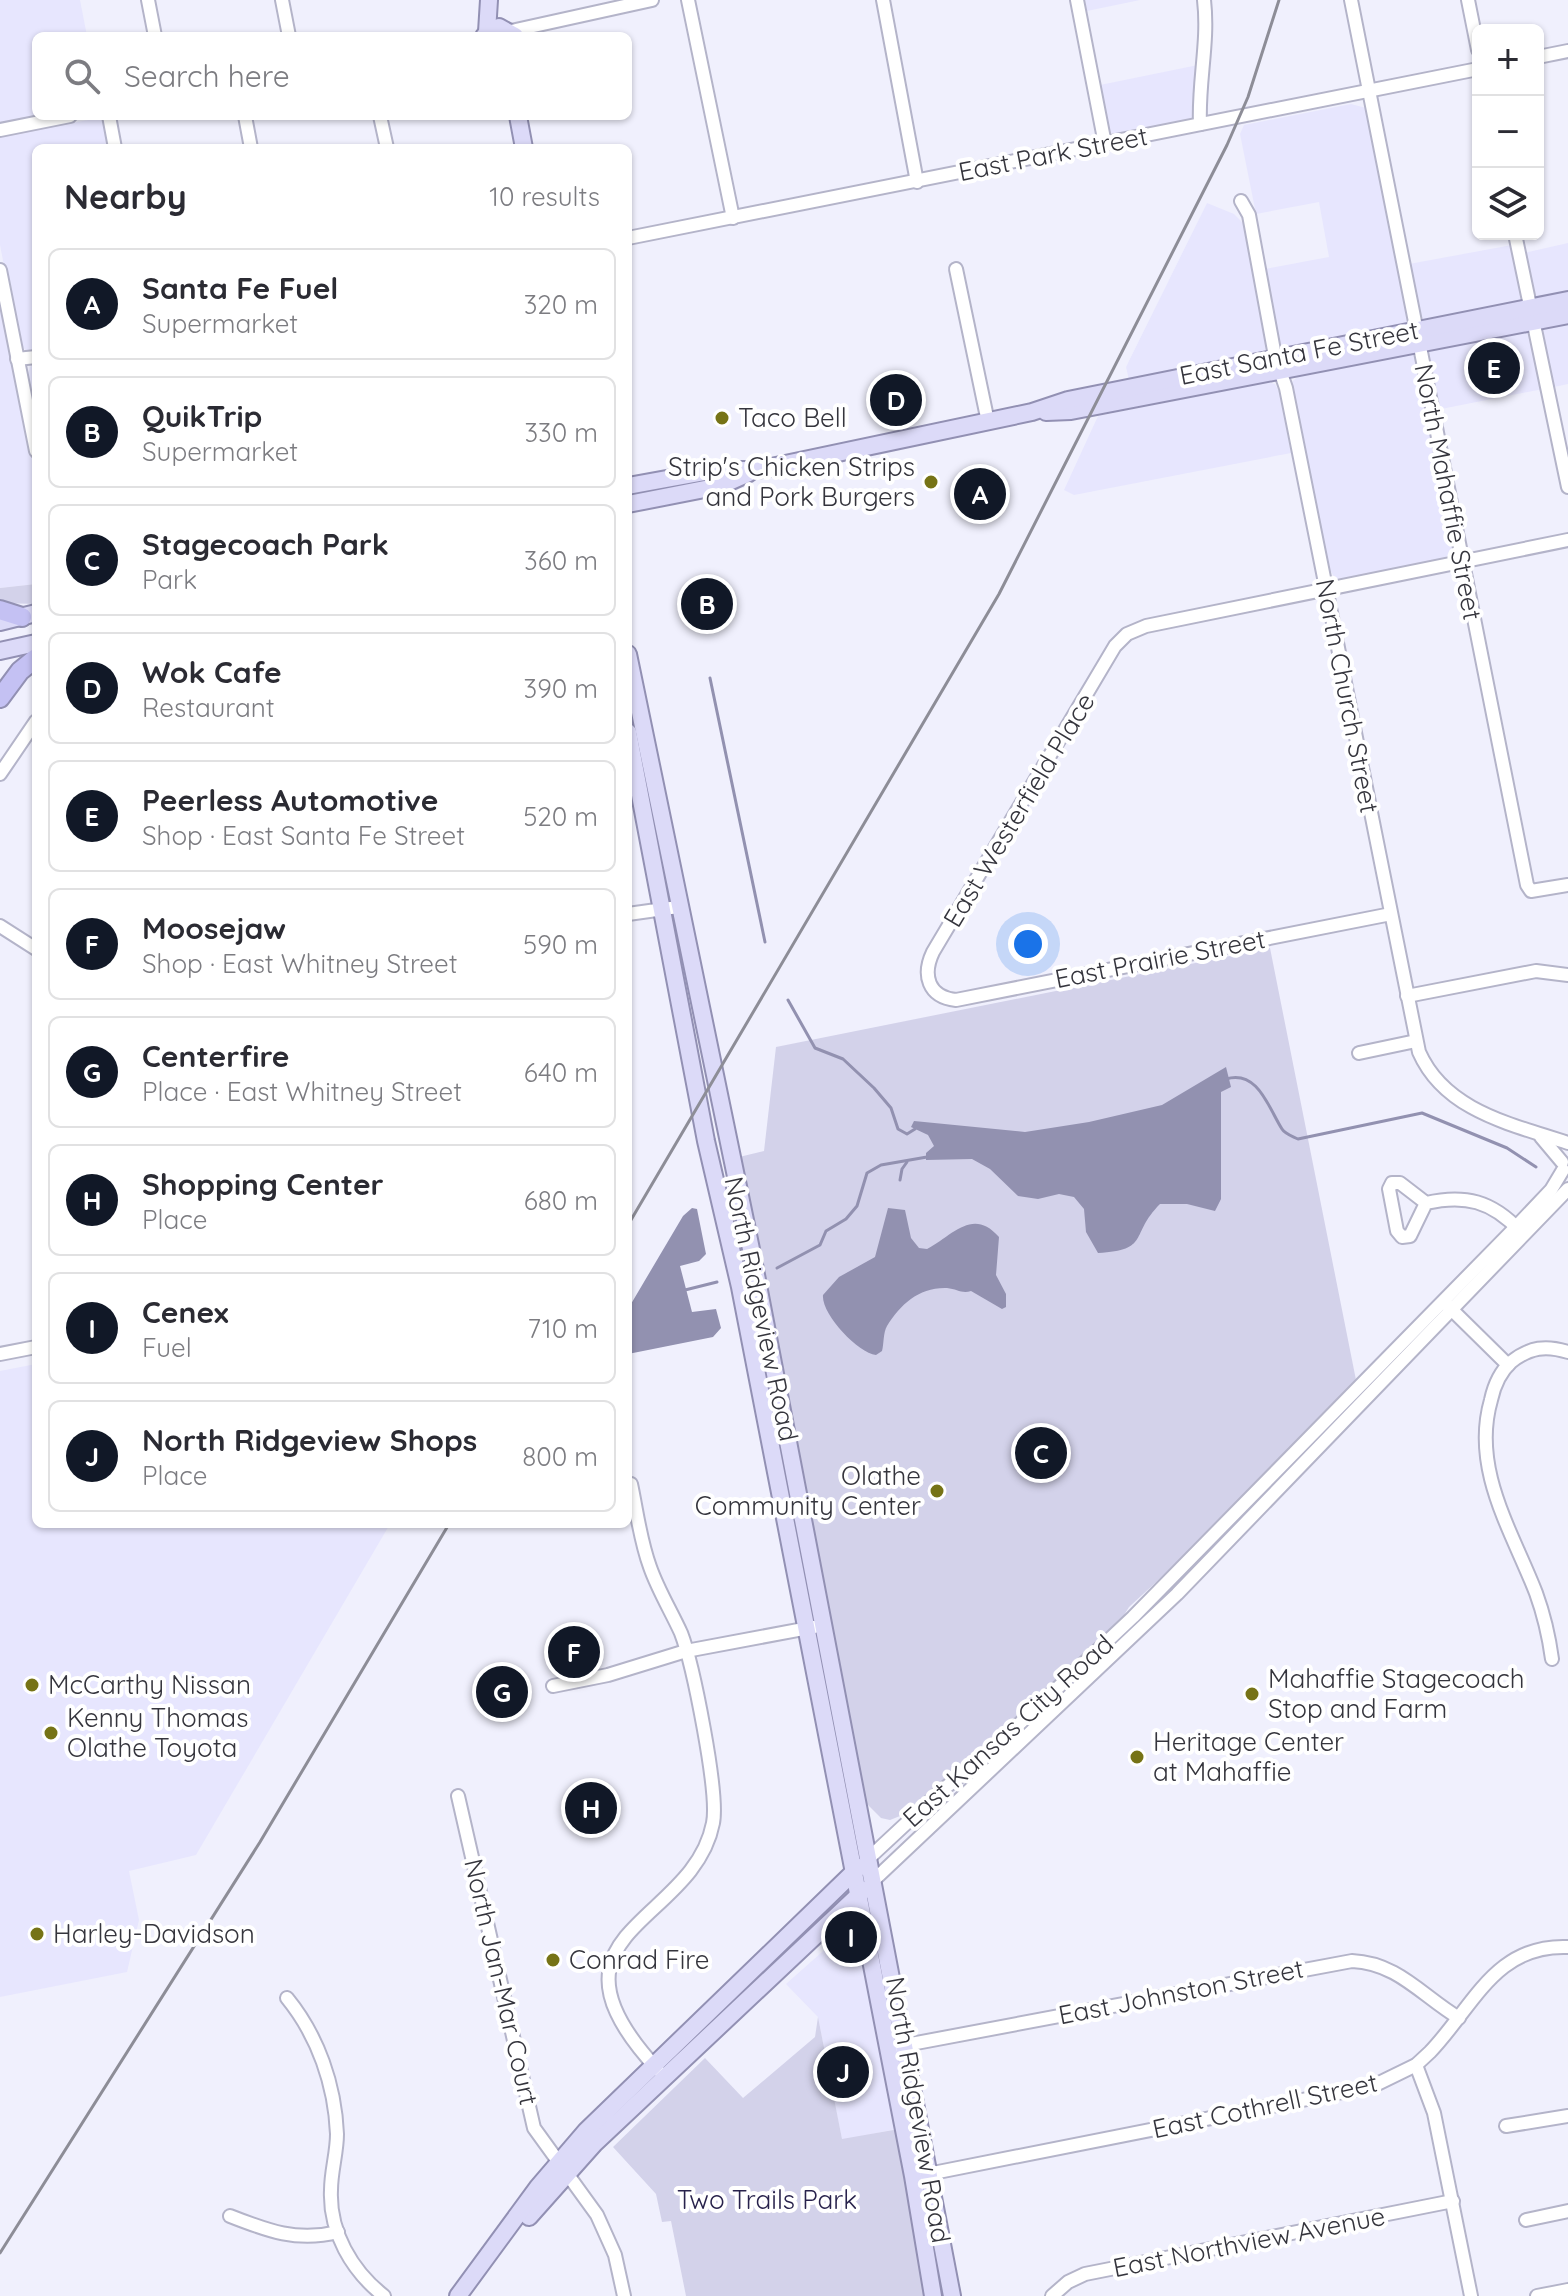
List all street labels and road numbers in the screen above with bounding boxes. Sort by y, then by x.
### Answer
street label: East Park Street [956,119,1150,188]
street label: East Santa Fe Street [1177,313,1421,392]
street label: North Mahaffie Street [1407,361,1490,623]
street label: North Church Street [1309,576,1386,816]
street label: East Westerfield Place [936,687,1102,933]
street label: East Prairie Street [1052,922,1268,995]
street label: North Ridgeview Road [717,1174,806,1444]
street label: East Kansas City Road [895,1627,1120,1834]
street label: North Jan-Mar Court [457,1856,546,2108]
street label: East Johnston Street [1056,1952,1306,2031]
street label: North Ridgeview Road [879,1974,958,2245]
street label: East Cothrell Street [1149,2066,1380,2145]
street label: East Northview Avenue [1110,2199,1388,2284]

